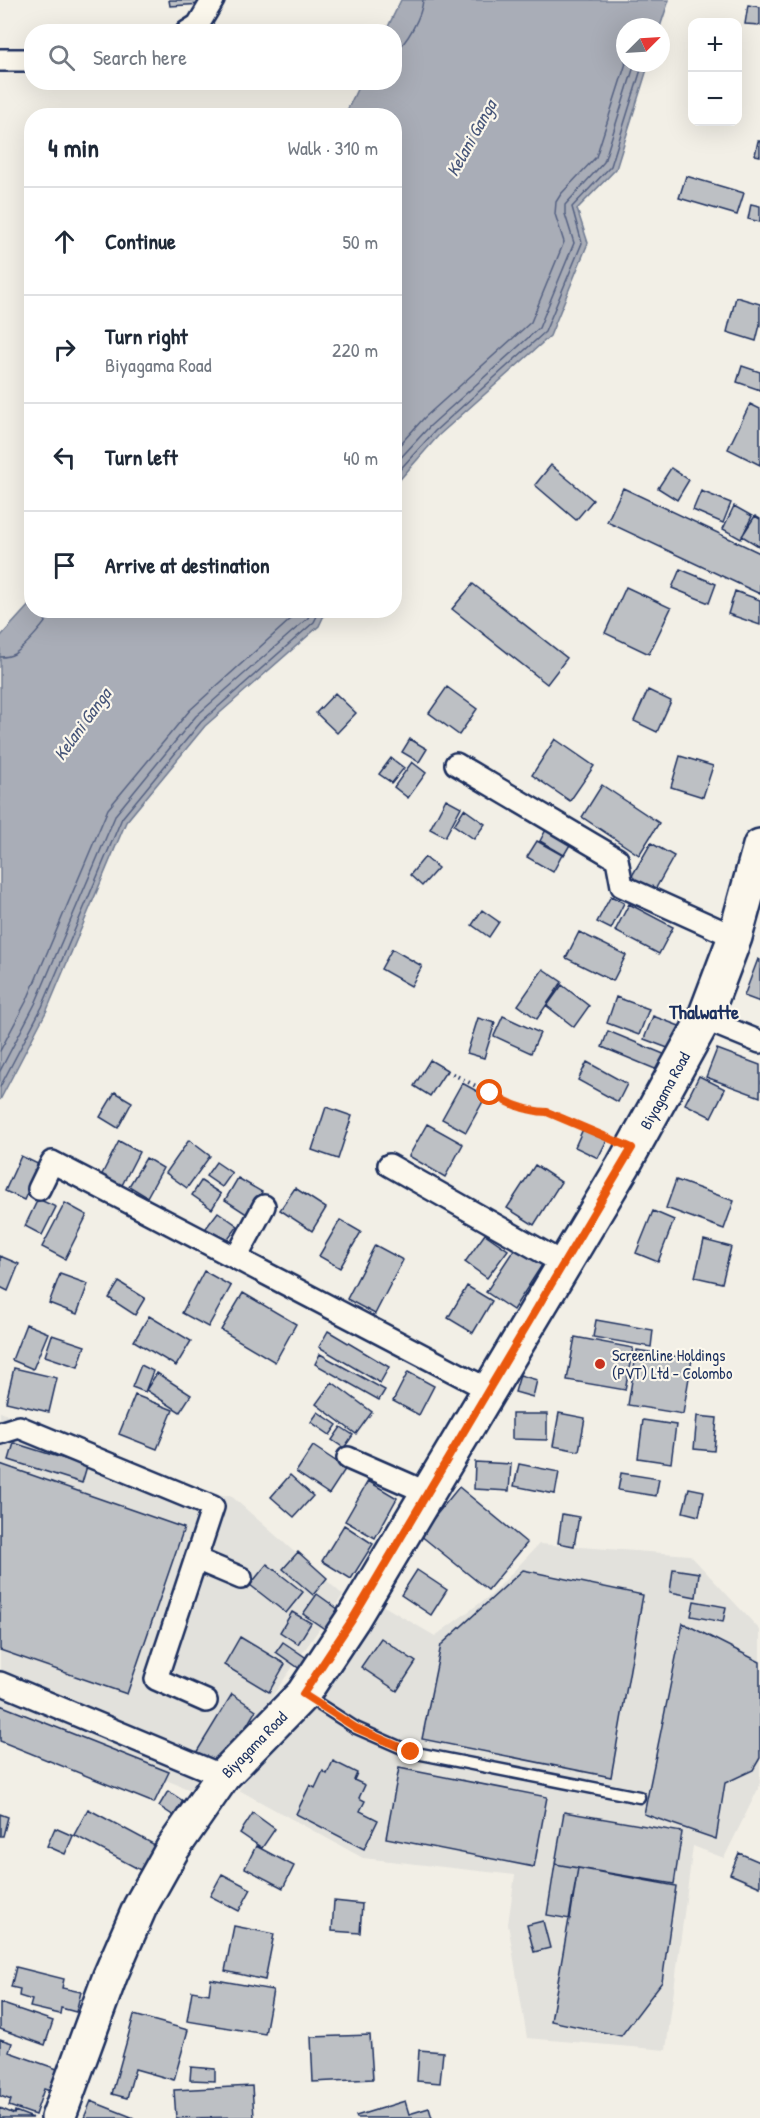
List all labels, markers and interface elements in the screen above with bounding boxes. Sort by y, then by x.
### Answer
north arrow [616,18,670,72]
map controls [688,18,742,126]
button: + [688,18,742,72]
search box [24,24,402,90]
icon: search [45,41,78,74]
text: Search here [93,42,187,72]
button: − [688,72,742,126]
water label: Kelani Ganga [440,94,503,181]
text: 4 min [48,130,99,165]
text: Walk · 310 m [288,134,378,161]
icon: ahead [48,225,81,258]
text: Continue [105,226,176,256]
text: 50 m [342,228,378,255]
text: Turn right [105,321,188,351]
icon: right [48,333,81,366]
text: 220 m [332,336,378,363]
text: Biyagama Road [105,351,211,378]
icon: left [48,441,81,474]
text: Turn left [105,442,178,472]
text: 40 m [343,444,378,471]
icon: arrive [48,549,81,582]
text: Arrive at destination [105,550,270,580]
water label: Kelani Ganga [47,681,118,765]
district label: Thalwatte [668,998,739,1025]
street label: Biyagama Road [634,1048,695,1133]
route start [476,1079,502,1105]
place label: Screenline Holdings (PVT) Ltd - Colombo [612,1344,733,1384]
marker: Screenline Holdings (PVT) Ltd - Colombo [593,1357,607,1371]
street label: Biyagama Road [216,1706,292,1783]
route end [397,1738,423,1764]

